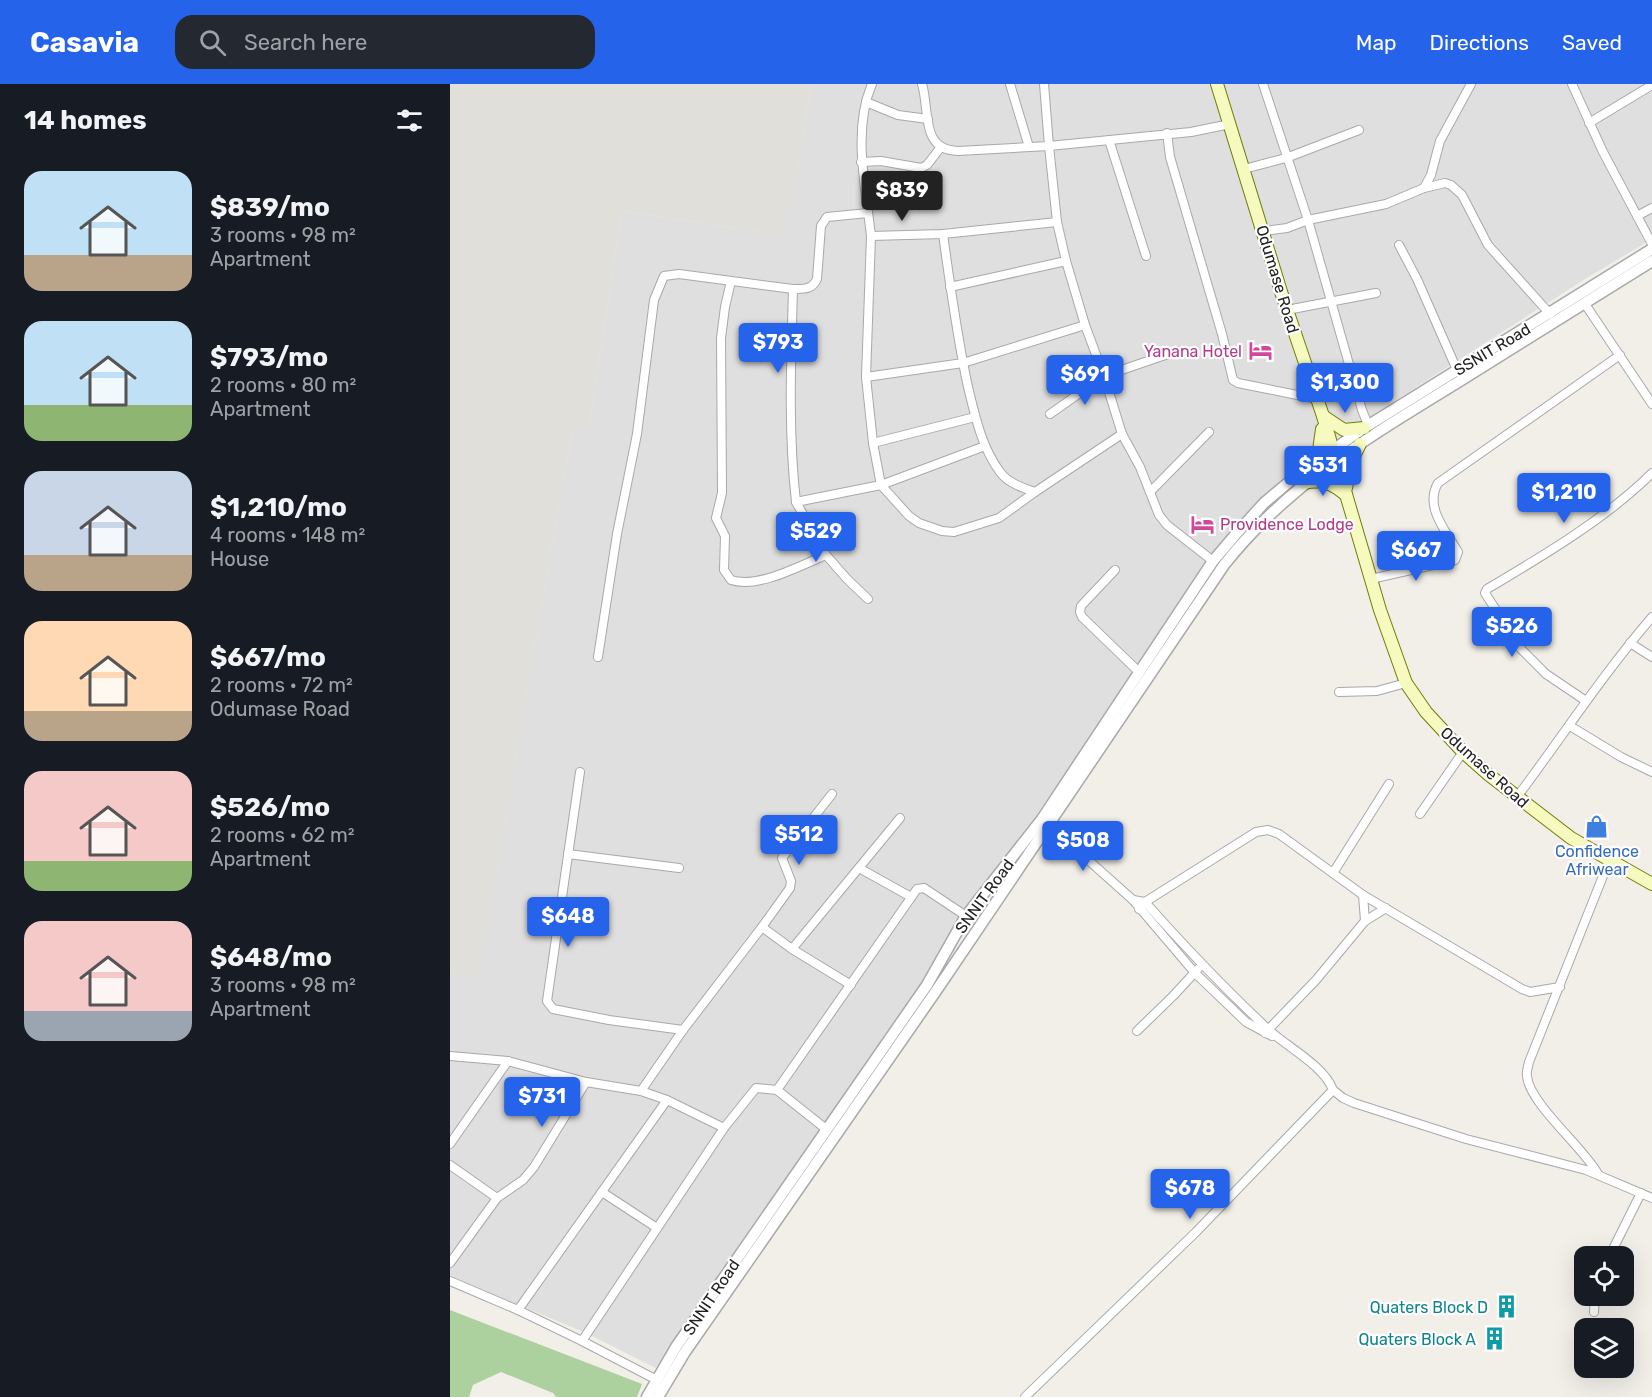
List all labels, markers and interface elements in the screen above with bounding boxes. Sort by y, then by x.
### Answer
search box [175,15,595,69]
text: Casavia [30,26,139,59]
icon: search [196,26,229,59]
text: Search here [244,29,367,56]
text: Map [1356,30,1397,55]
text: Directions [1430,30,1529,55]
text: Saved [1562,30,1622,55]
icon: filters [393,104,426,137]
text: 14 homes [24,105,147,136]
pin: $839 [866,171,938,222]
text: $839 [876,178,928,202]
text: $839/mo [210,192,330,223]
icon: home [72,195,144,267]
text: 3 rooms · 98 m² [210,223,356,247]
street label: Odumase Road [1252,223,1303,335]
text: Apartment [210,247,311,271]
street label: SSNIT Road [1450,319,1534,380]
pin: $793 [742,323,814,374]
text: $793 [753,330,803,354]
hotel icon: Yanana Hotel [1247,338,1273,364]
text: $793/mo [210,342,328,373]
place label: Yanana Hotel [1144,342,1242,361]
icon: home [72,345,144,417]
pin: $691 [1049,355,1121,406]
text: $691 [1060,362,1110,386]
pin: $1,300 [1296,363,1394,414]
text: $1,300 [1310,370,1380,394]
text: 2 rooms · 80 m² [210,373,356,397]
text: Apartment [210,397,311,421]
pin: $531 [1287,446,1359,497]
text: $531 [1298,453,1348,477]
pin: $1,210 [1515,473,1613,524]
text: $1,210 [1531,480,1597,504]
text: $1,210/mo [210,492,347,523]
icon: home [72,495,144,567]
hotel icon: Providence Lodge [1189,511,1215,537]
pin: $529 [780,512,852,563]
place label: Providence Lodge [1220,515,1354,534]
text: $529 [790,519,842,543]
text: 4 rooms · 148 m² [210,523,365,547]
pin: $667 [1380,531,1452,582]
text: $667 [1391,538,1441,562]
text: House [210,547,269,571]
pin: $526 [1476,607,1548,658]
text: $526 [1486,614,1538,638]
text: $667/mo [210,642,326,673]
icon: home [72,645,144,717]
text: 2 rooms · 72 m² [210,673,353,697]
text: Odumase Road [210,697,350,721]
street label: Odumase Road [1437,723,1533,812]
text: $526/mo [210,792,330,823]
icon: home [72,795,144,867]
shop icon: Confidence Afriwear [1584,813,1610,839]
pin: $512 [763,815,835,866]
pin: $508 [1047,821,1119,872]
text: $512 [774,822,824,846]
text: 2 rooms · 62 m² [210,823,355,847]
text: $508 [1056,828,1110,852]
place label: Confidence Afriwear [1555,842,1639,879]
text: Apartment [210,847,311,871]
street label: SNNIT Road [951,855,1018,937]
pin: $648 [532,897,604,948]
text: $648 [541,904,595,928]
text: $648/mo [210,942,332,973]
icon: home [72,945,144,1017]
text: 3 rooms · 98 m² [210,973,356,997]
text: Apartment [210,997,311,1021]
pin: $731 [506,1077,578,1128]
text: $731 [518,1084,566,1108]
pin: $678 [1154,1169,1226,1220]
text: $678 [1165,1176,1215,1200]
map controls [1574,1246,1634,1378]
button: locate [1574,1246,1634,1306]
street label: SNNIT Road [679,1256,744,1339]
building icon: Quaters Block D [1493,1294,1519,1320]
place label: Quaters Block D [1370,1298,1488,1317]
button: layers [1574,1318,1634,1378]
building icon: Quaters Block A [1481,1326,1507,1352]
place label: Quaters Block A [1358,1330,1476,1349]

